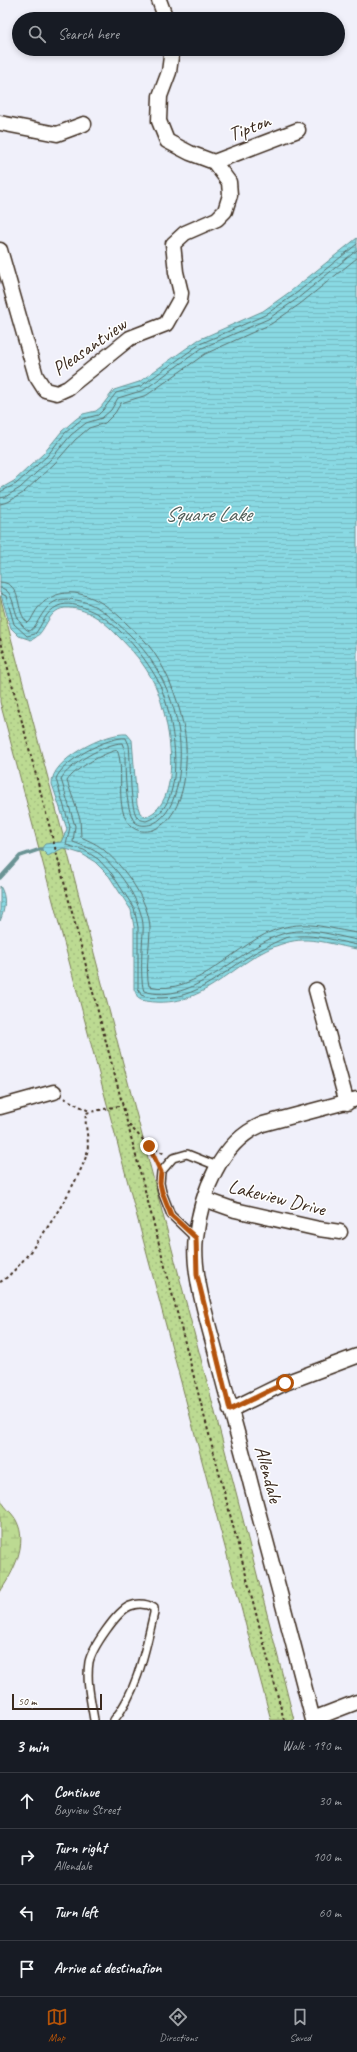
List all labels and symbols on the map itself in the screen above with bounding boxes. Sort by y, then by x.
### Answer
street label: Tipton [225,108,275,147]
street label: Pleasantview [47,311,133,381]
water label: Square Lake [165,501,254,527]
route end [140,1137,158,1155]
street label: Lakeview Drive [226,1173,329,1222]
route start [276,1374,294,1392]
street label: Allendale [249,1443,288,1507]
scale bar [12,1692,102,1711]

